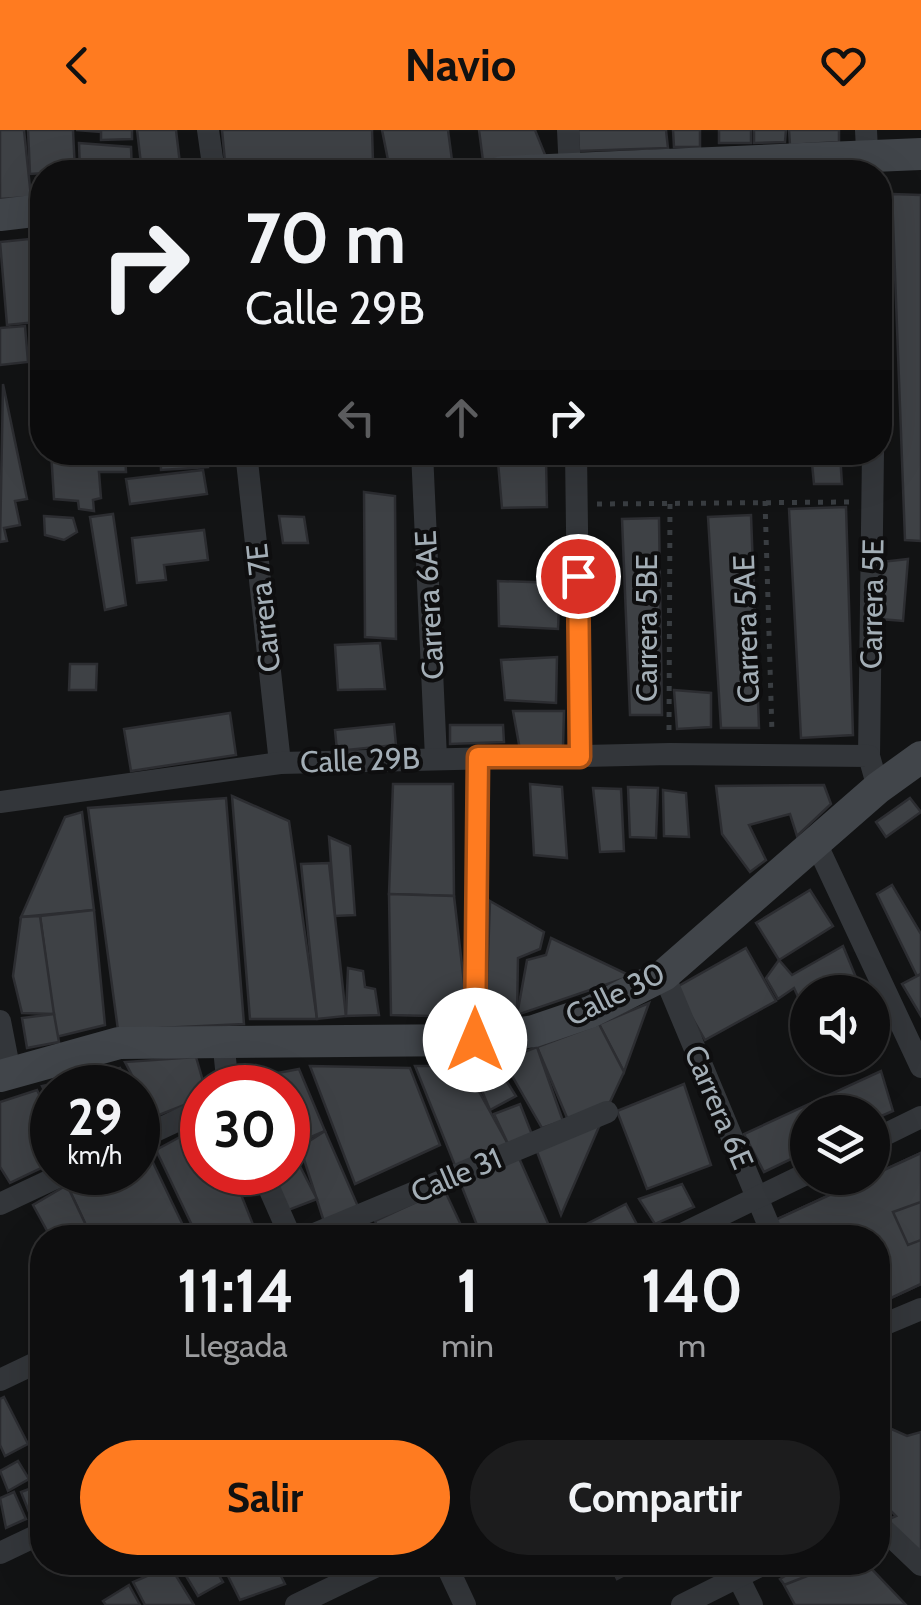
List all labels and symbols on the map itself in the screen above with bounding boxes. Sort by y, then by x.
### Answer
street label: Carrera 6AE [407,529,451,681]
pin [536,534,621,619]
street label: Carrera 5E [852,539,892,669]
street label: Carrera 7E [238,542,288,674]
street label: Carrera 5BE [628,554,665,702]
street label: Carrera 5AE [725,554,767,704]
street label: Calle 29B [300,739,421,781]
street label: Calle 30 [559,954,671,1034]
position arrow [423,988,527,1092]
street label: Carrera 6E [676,1040,762,1174]
speed limit sign: 30 [180,1065,310,1195]
street label: Calle 31 [405,1139,507,1211]

